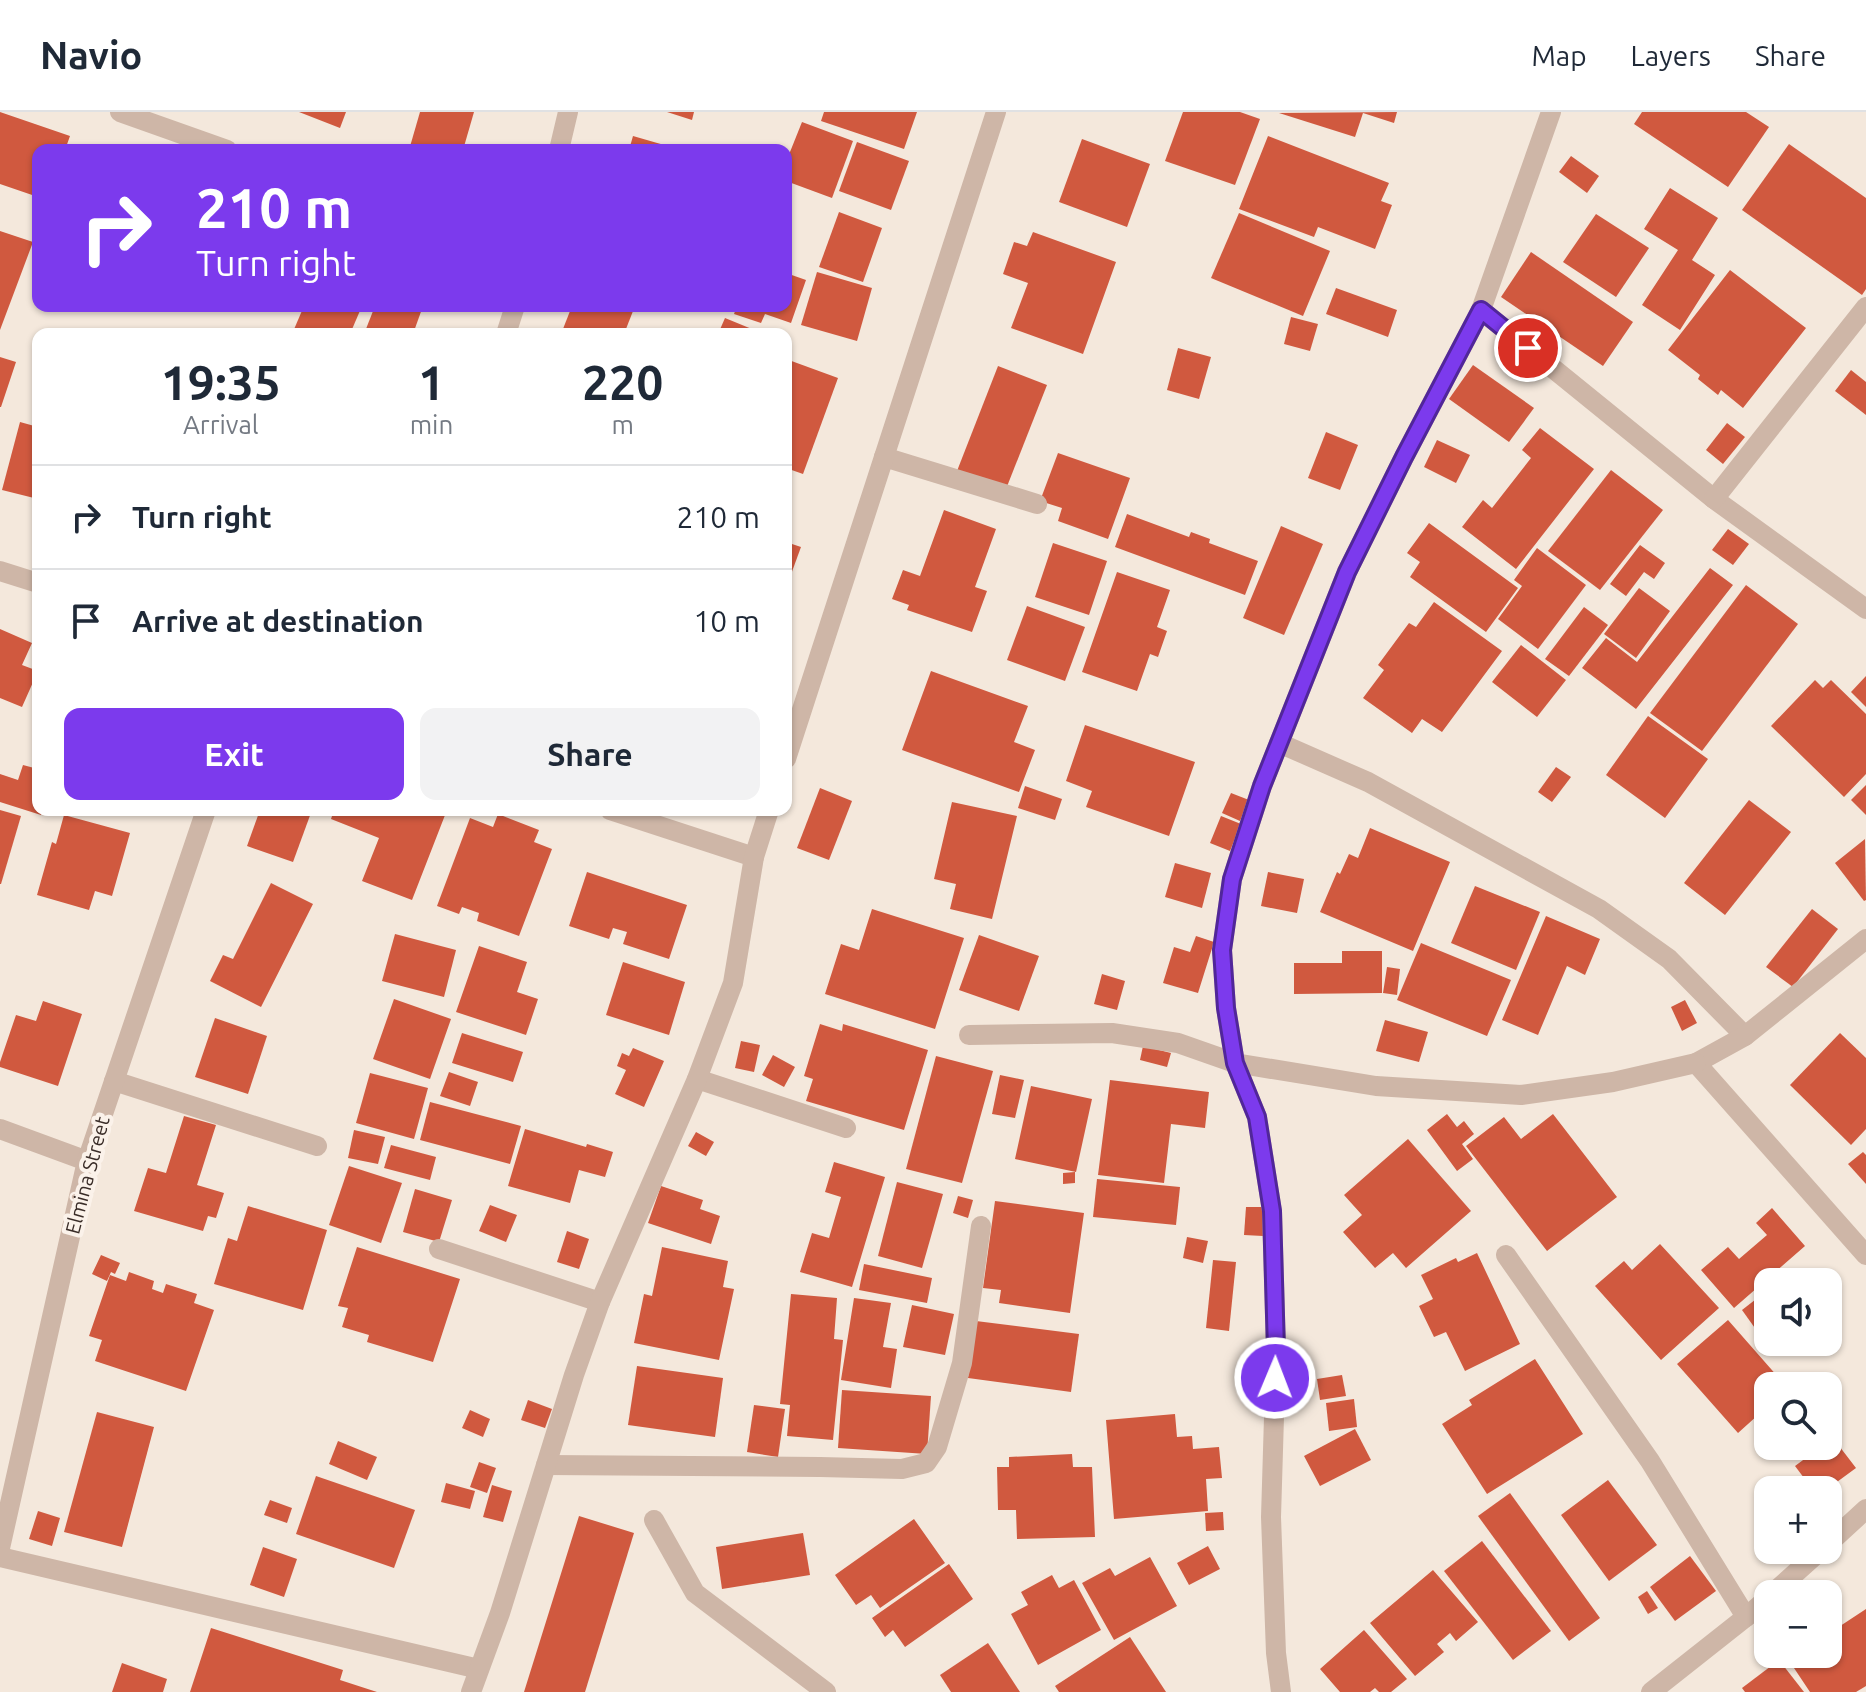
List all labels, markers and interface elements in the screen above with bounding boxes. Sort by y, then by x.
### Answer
text: Navio [40,34,142,76]
text: Map [1531,40,1587,71]
text: Layers [1631,40,1711,71]
text: Share [1755,40,1826,71]
icon: right [64,176,168,280]
text: 210 m [196,176,352,239]
text: Turn right [196,242,356,283]
pin [1494,314,1562,382]
icon: arrive [1506,326,1550,370]
text: 19:35 [161,355,281,409]
text: 1 [418,355,445,409]
text: 220 [582,355,663,409]
text: Arrival [183,410,259,439]
text: min [410,410,453,439]
text: m [611,410,634,439]
icon: right [64,495,108,539]
text: Turn right [132,500,272,534]
text: 210 m [676,500,760,534]
icon: arrive [64,599,108,643]
text: Arrive at destination [132,604,424,638]
text: 10 m [693,604,760,638]
button: Exit [64,708,404,800]
button: Share [420,708,760,800]
street label: Elmina Street [60,1114,114,1236]
map controls [1754,1268,1842,1668]
button: sound [1754,1268,1842,1356]
position arrow [1233,1336,1317,1420]
button: search [1754,1372,1842,1460]
button: + [1754,1476,1842,1564]
button: − [1754,1580,1842,1668]

